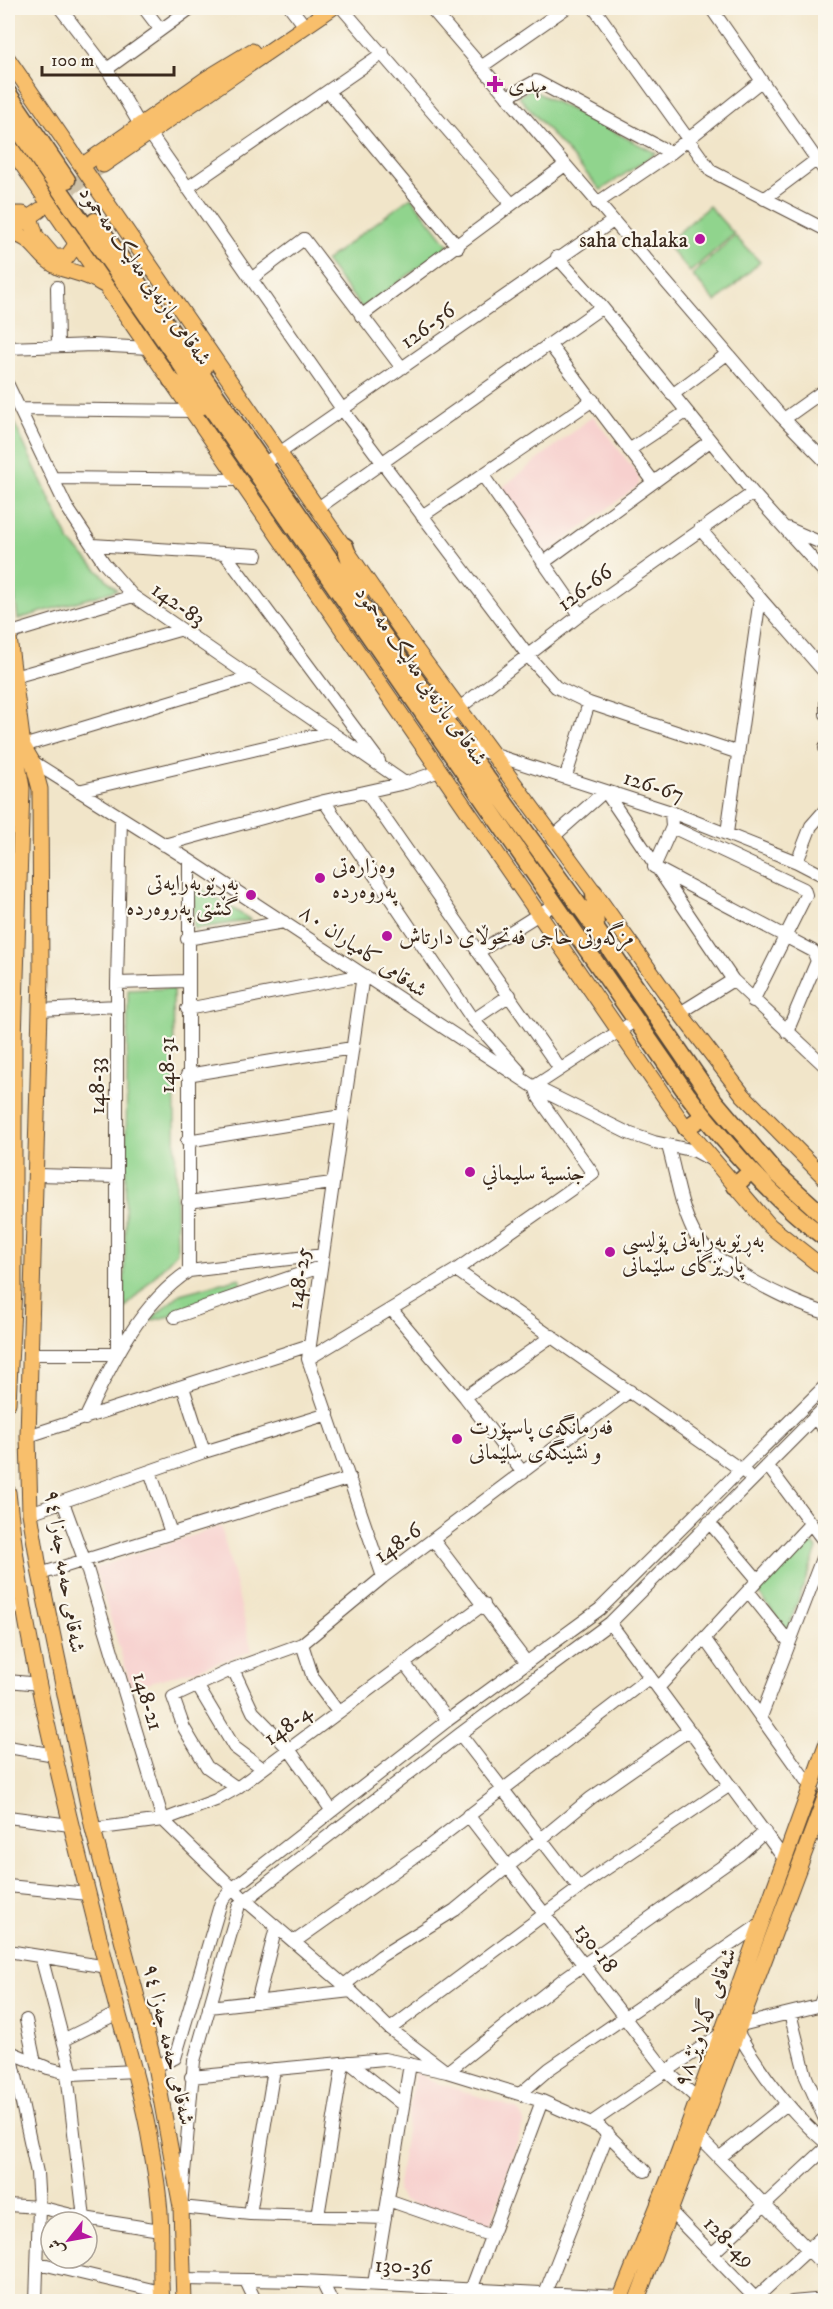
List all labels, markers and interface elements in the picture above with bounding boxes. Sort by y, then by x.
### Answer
scale bar [42,39,174,77]
text: 100 m [51,50,94,72]
place label: مهدی [508,72,547,99]
marker: مهدی [486,75,504,93]
street label: شەقامی بازنەیی مەلیک مەحمود [72,181,217,372]
place label: saha chalaka [579,227,689,254]
marker: saha chalaka [693,232,707,246]
street label: 126-56 [395,296,462,355]
street label: 126-66 [552,558,619,618]
street label: 142-83 [146,576,210,632]
street label: شەقامی بازنەیی مەلیک مەحمود [348,581,493,772]
street label: 126-67 [620,764,687,809]
place label: وەزارەتی پەروەردە [332,853,399,907]
place label: بەڕێوبەرایەتی گشتی پەروەردە [126,870,239,924]
marker: وەزارەتی پەروەردە [313,871,327,885]
marker: بەڕێوبەرایەتی گشتی پەروەردە [244,888,258,902]
street label: شەقامی کامیاران ٨٠ [294,898,432,1004]
place label: مزگەوتی حاجی فەتحوڵای دارتاش [399,921,634,952]
marker: مزگەوتی حاجی فەتحوڵای دارتاش [380,929,394,943]
street label: 148-31 [154,1037,181,1093]
street label: 148-33 [84,1057,111,1115]
place label: جنسية سليماني [482,1160,585,1191]
marker: جنسية سليماني [463,1165,477,1179]
place label: بەڕێوبەرایەتی پۆلیسی پارێزگای سلێمانی [622,1227,764,1281]
street label: 148-25 [282,1245,317,1311]
marker: بەڕێوبەرایەتی پۆلیسی پارێزگای سلێمانی [603,1245,617,1259]
place label: فەرمانگەی پاسپۆرت و نشینگەی سلێمانی [469,1413,613,1466]
marker: فەرمانگەی پاسپۆرت و نشینگەی سلێمانی [450,1432,464,1446]
street label: شەقامی حەمە جەزا ٩٤ [38,1488,91,1655]
street label: 148-6 [369,1516,428,1569]
street label: 148-21 [126,1669,169,1734]
street label: 148-4 [258,1698,318,1752]
street label: 130-18 [568,1917,623,1978]
street label: شەقامی گەلاوێژ ٩٨ [665,1943,743,2091]
street label: شەقامی حەمە جەزا ٩٤ [137,1961,200,2128]
north arrow [39,2210,99,2270]
street label: 128-49 [697,2210,761,2274]
text: ش [44,2235,70,2259]
street label: 130-36 [374,2252,433,2282]

